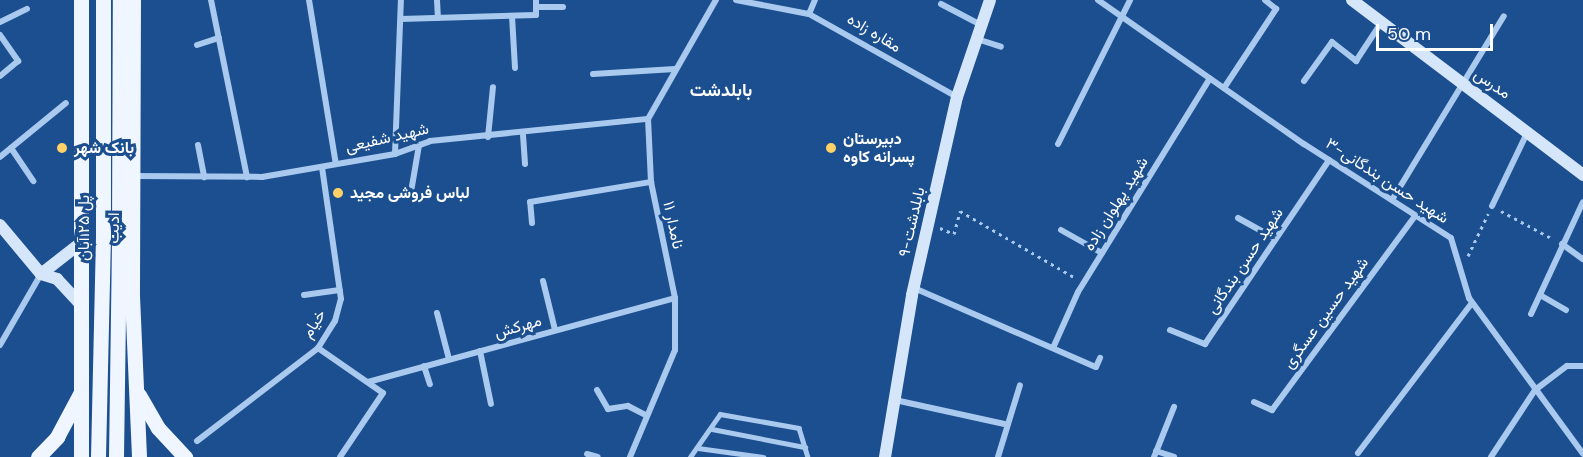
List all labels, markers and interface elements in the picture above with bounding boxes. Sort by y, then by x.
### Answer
street label: مقاره زاده [843,9,905,57]
scale bar [1379,12,1496,50]
text: 50 m [1387,22,1431,46]
street label: مدرس [1470,65,1514,103]
district label: بابلدشت [690,79,752,101]
street label: شهید شفیعی [343,119,431,157]
place label: دبیرستان پسرانه کاوه [843,129,915,167]
street label: ۳-شهید حسن بندگانی [1322,134,1452,228]
place label: بانک شهر [74,138,134,158]
marker: بانک شهر [55,141,69,155]
marker: دبیرستان پسرانه کاوه [824,141,838,155]
street label: شهید پهلوان زاده [1079,153,1153,255]
place label: لباس فروشی مجید [350,183,470,203]
street label: ۹-بابلدشت [895,185,929,259]
marker: لباس فروشی مجید [331,186,345,200]
street label: پل ۲۵ آبان [74,195,94,261]
street label: ۱۱ نامدار [659,199,687,251]
street label: شهید حسن بندگانی [1202,204,1288,318]
street label: ادیب [104,212,124,244]
street label: شهید حسین عسگری [1279,254,1373,372]
street label: خیام [298,306,330,342]
street label: مهرکش [492,311,544,343]

